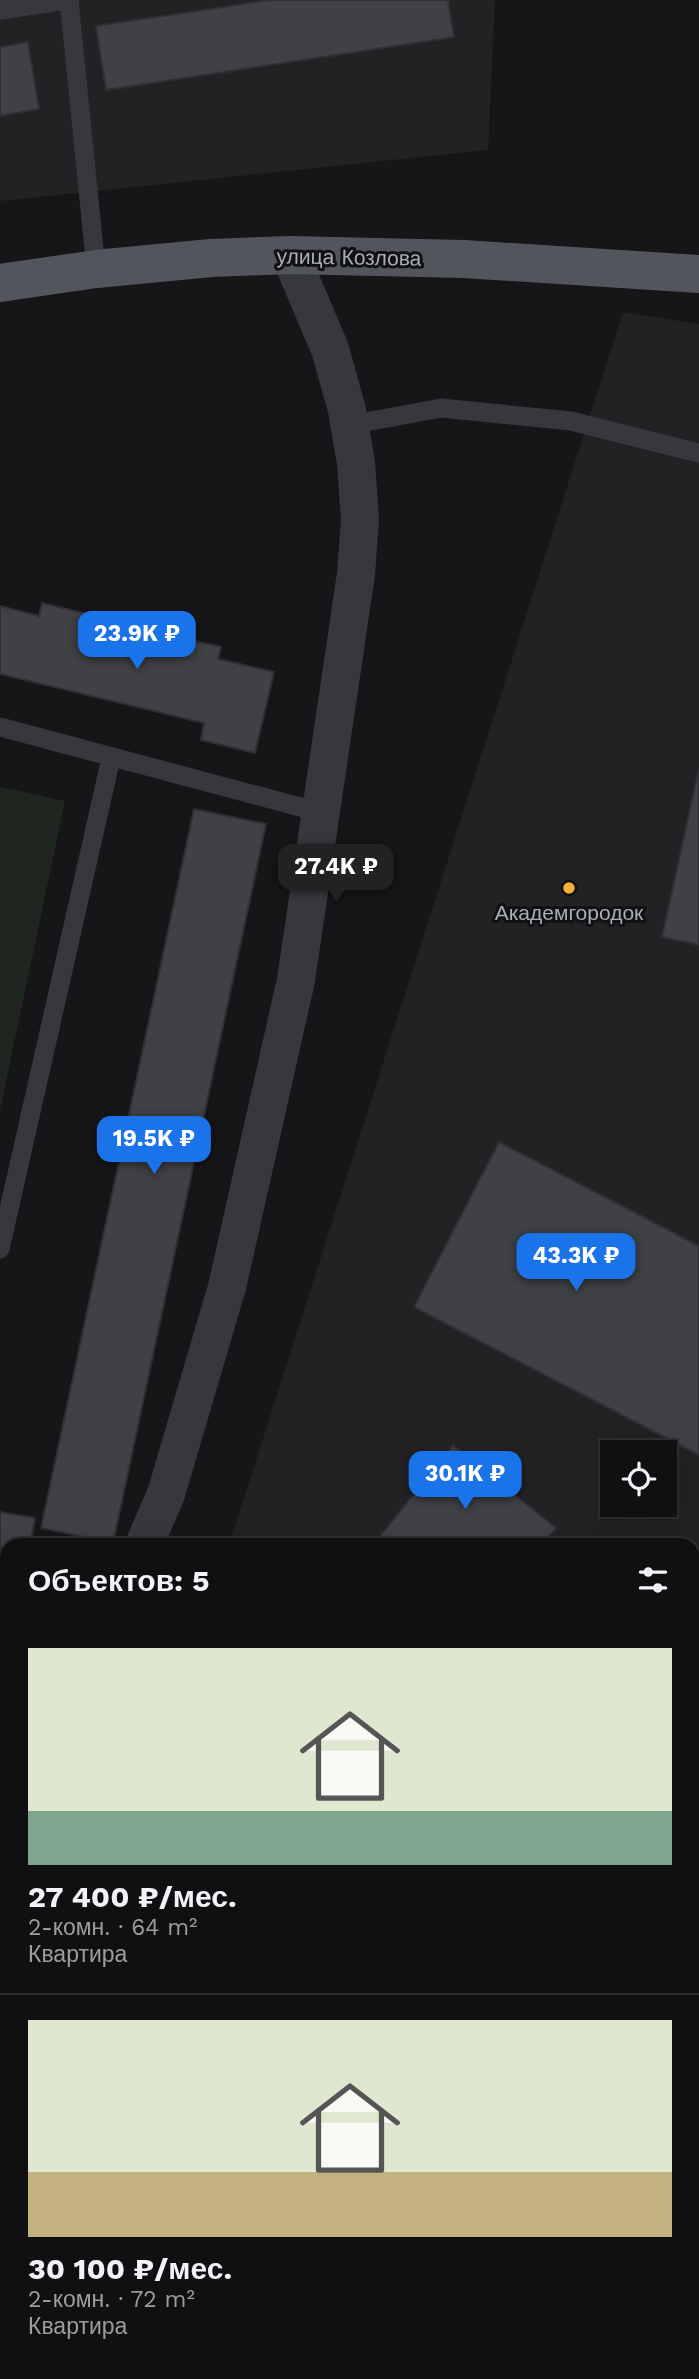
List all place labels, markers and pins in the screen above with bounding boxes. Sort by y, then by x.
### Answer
pin: 23.9K ₽ [72,612,202,671]
pin: 27.4K ₽ [271,844,401,904]
marker: Академгородок [561,880,577,896]
place label: Академгородок [495,900,644,925]
pin: 19.5K ₽ [89,1116,219,1176]
pin: 43.3K ₽ [511,1234,641,1293]
pin: 30.1K ₽ [400,1452,530,1511]

